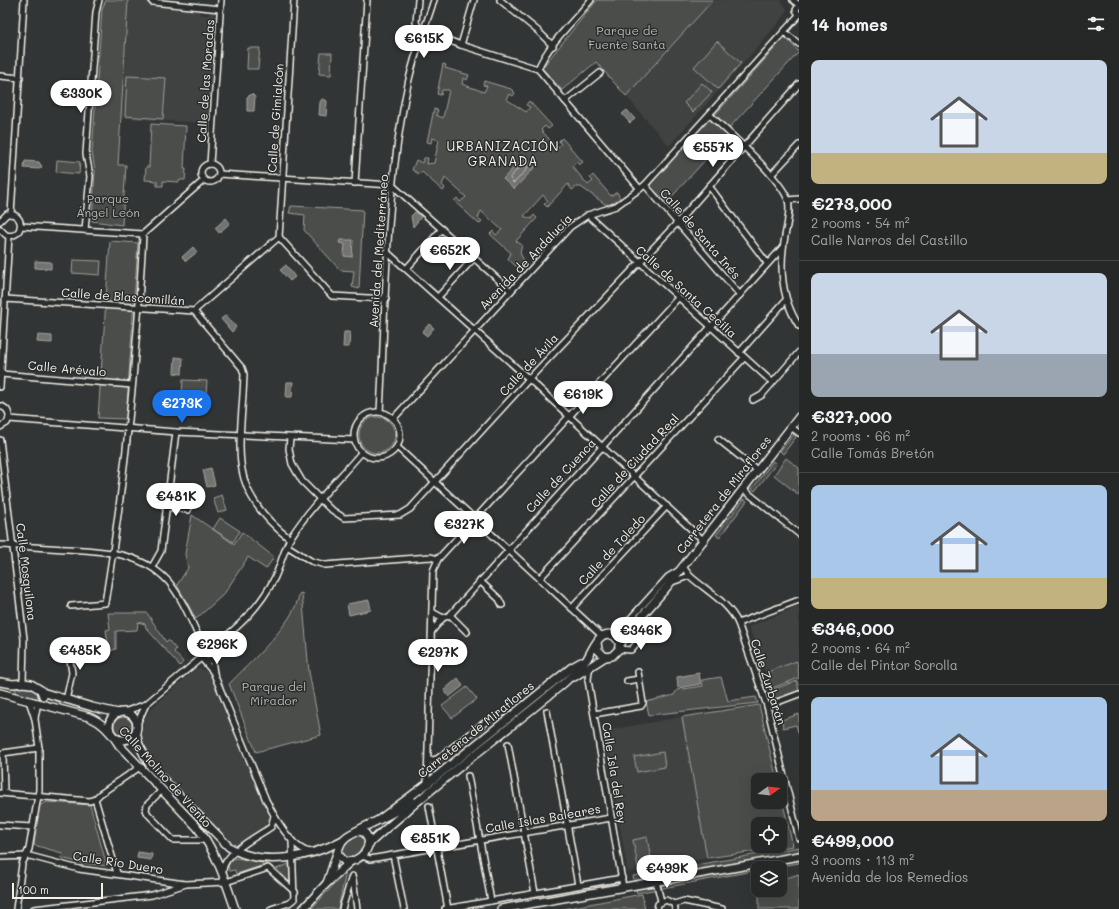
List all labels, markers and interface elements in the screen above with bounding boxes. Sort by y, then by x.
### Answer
text: 14 homes [811,13,888,35]
icon: filters [1085,13,1107,35]
street label: Calle de las Moradas [193,19,217,143]
park label: Parque de Fuente Santa [588,22,666,52]
pin: €615K [396,25,452,59]
text: €615K [404,29,444,46]
street label: Calle de Gimialcón [263,63,287,173]
pin: €330K [53,80,109,114]
text: €330K [59,84,103,101]
icon: home [923,86,995,158]
pin: €557K [685,134,741,168]
district label: URBANIZACIÓN GRANADA [446,137,560,169]
text: €557K [692,138,734,155]
street label: Avenida del Mediterráneo [365,174,391,328]
street label: Calle de Santa Inés [657,185,745,282]
park label: Parque Ángel León [76,190,140,220]
text: €273,000 [811,192,892,214]
street label: Avenida de Andalucía [475,210,575,313]
text: 2 rooms · 54 m² [811,214,910,231]
text: Calle Narros del Castillo [811,231,967,248]
pin: €652K [422,237,478,271]
text: €652K [429,241,471,258]
street label: Calle de Santa Cecilia [633,242,741,341]
street label: Calle de Blascomillán [61,284,185,308]
icon: home [923,299,995,371]
street label: Calle de Ávila [495,330,561,399]
street label: Calle Arévalo [27,357,107,379]
pin: €619K [555,381,611,415]
text: €619K [563,385,603,402]
pin: €273K [154,390,210,424]
text: €273K [161,394,203,411]
text: €327,000 [811,405,892,427]
street label: Calle de Ciudad Real [586,410,682,511]
text: 2 rooms · 66 m² [811,427,910,444]
street label: Carretera de Miraflores [672,432,774,557]
street label: Calle de Cuenca [522,435,599,516]
text: Calle Tomás Bretón [811,444,934,461]
pin: €481K [148,483,204,517]
text: €481K [155,487,197,504]
pin: €327K [436,511,492,545]
street label: Calle de Toledo [574,511,648,588]
icon: home [923,511,995,583]
text: €327K [443,515,485,532]
street label: Calle Mosquilona [13,522,41,622]
pin: €346K [613,617,669,651]
text: €346,000 [811,617,894,639]
text: €346K [619,621,663,638]
pin: €296K [189,631,245,665]
text: €296K [196,635,238,652]
pin: €485K [52,637,108,671]
street label: Calle Zurbarán [748,637,790,727]
pin: €297K [410,639,466,673]
text: 2 rooms · 64 m² [811,639,910,656]
text: €485K [59,641,102,658]
text: €297K [417,643,459,660]
text: Calle del Pintor Sorolla [811,656,958,673]
street label: Carretera de Miraflores [414,677,537,781]
park label: Parque del Mirador [242,678,306,708]
street label: Calle Isla del Rey [599,721,631,824]
street label: Calle Molino de Viento [116,722,216,830]
icon: home [923,723,995,795]
north arrow [751,773,787,809]
map controls [751,773,787,897]
street label: Calle Islas Baleares [484,800,602,836]
button: locate [751,817,787,853]
pin: €851K [402,825,458,859]
text: €851K [410,829,450,846]
text: €499,000 [811,829,894,851]
street label: Calle Río Duero [72,847,164,877]
text: 3 rooms · 113 m² [811,851,914,868]
pin: €499K [639,855,695,889]
text: €499K [646,859,688,876]
button: layers [751,861,787,897]
text: Avenida de los Remedios [811,868,968,885]
scale bar [12,881,103,900]
text: 100 m [18,882,49,897]

